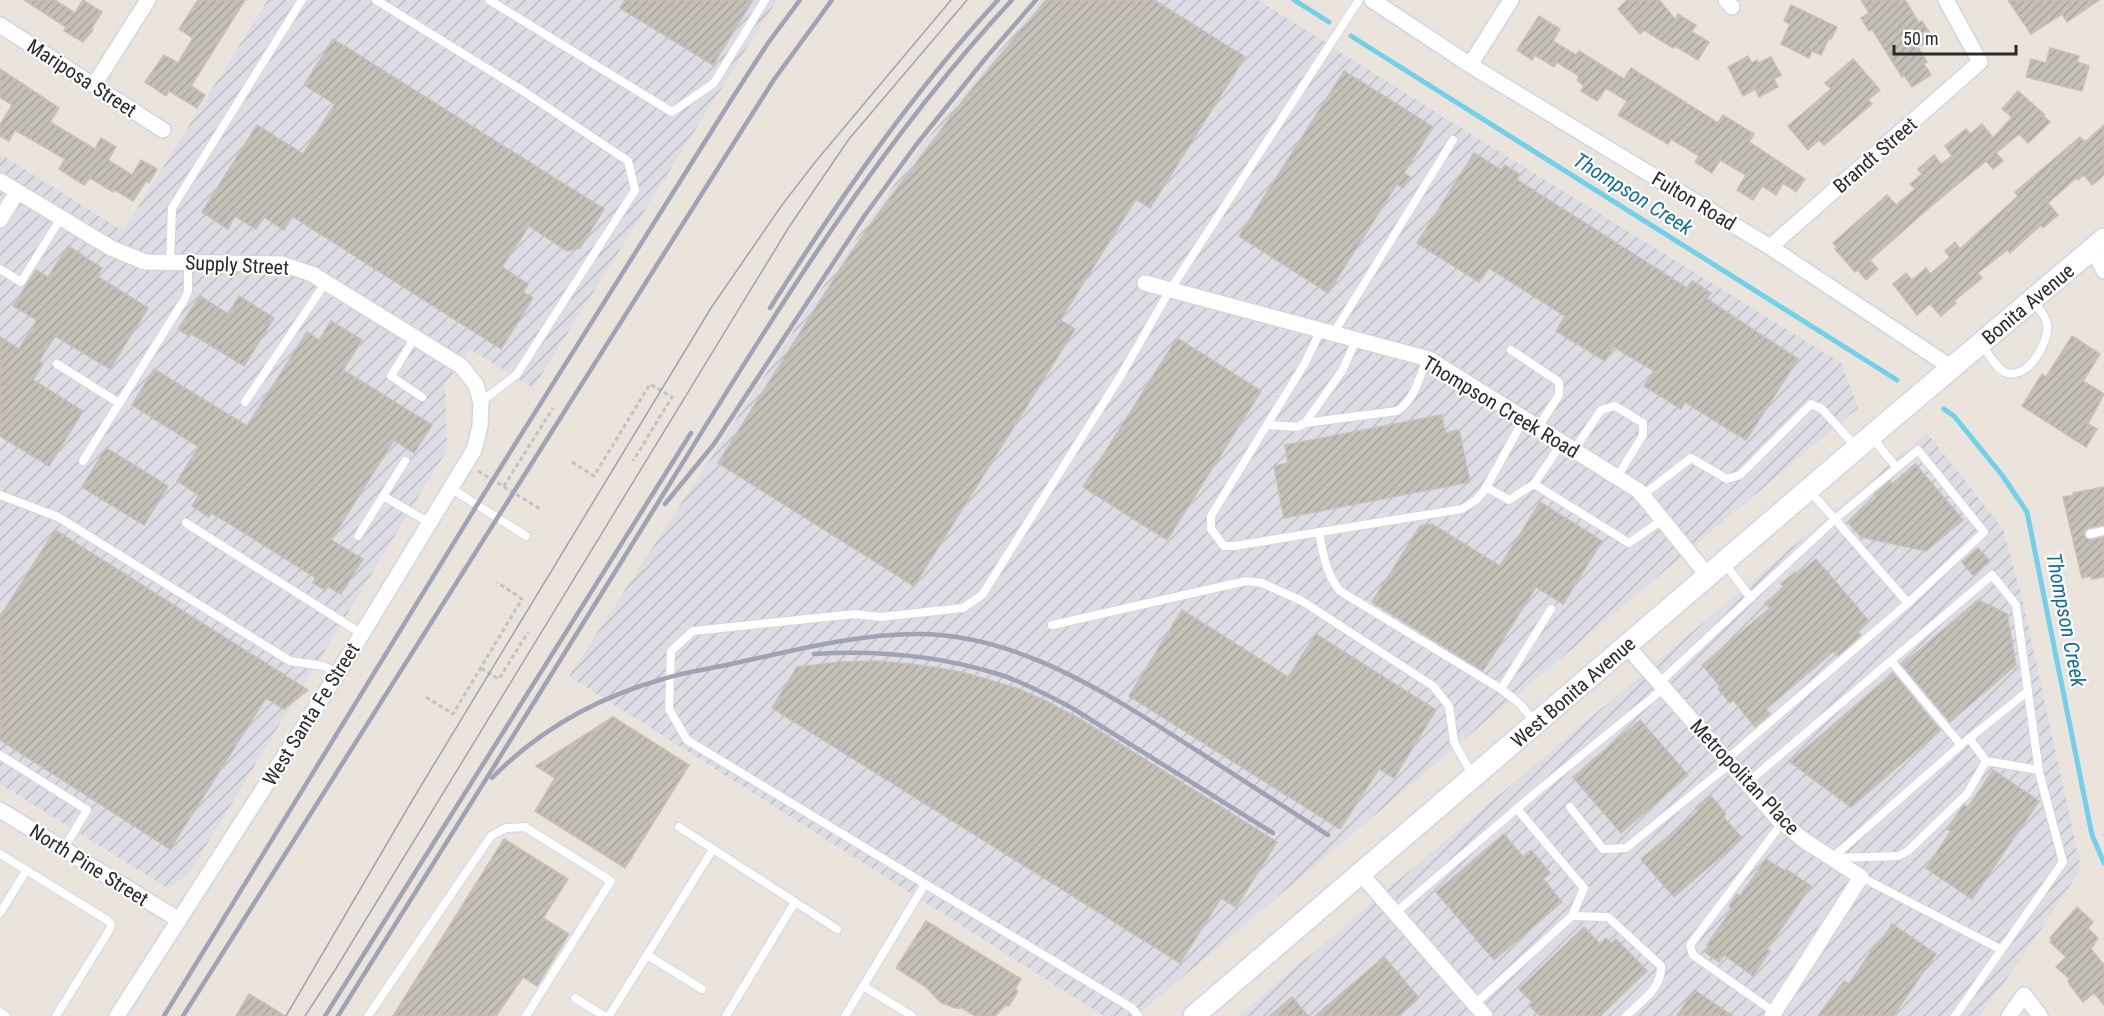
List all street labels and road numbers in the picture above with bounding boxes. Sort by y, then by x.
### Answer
street label: Mariposa Street [23,34,141,122]
street label: Brandt Street [1828,112,1922,198]
street label: Fulton Road [1648,167,1740,235]
street label: Supply Street [184,250,290,280]
street label: Bonita Avenue [1977,259,2079,349]
street label: Thompson Creek Road [1418,351,1584,463]
street label: West Bonita Avenue [1506,631,1640,753]
street label: West Santa Fe Street [257,638,365,790]
street label: Metropolitan Place [1685,714,1805,840]
street label: North Pine Street [25,819,153,911]

